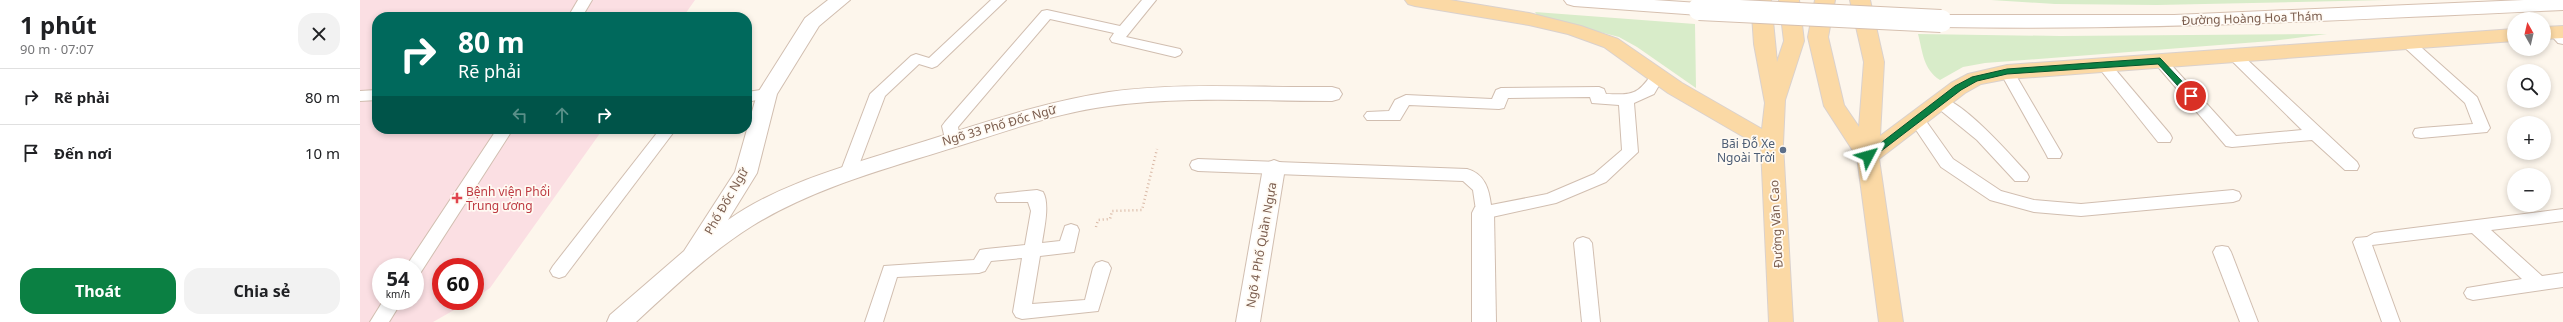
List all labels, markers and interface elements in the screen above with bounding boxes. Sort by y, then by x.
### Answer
street label: Đường Hoàng Hoa Thám [2181,7,2323,29]
text: 1 phút [20,8,97,41]
north arrow [2507,12,2551,56]
map controls [2507,12,2551,212]
button: close [298,13,340,55]
text: 80 m [458,23,525,61]
icon: right [392,28,444,80]
text: 90 m · 07:07 [20,40,94,58]
text: Rẽ phải [458,59,521,83]
button: search [2507,64,2551,108]
pin [2174,79,2208,113]
icon: arrive [2180,85,2202,107]
icon: right [20,86,42,108]
text: Rẽ phải [54,87,109,107]
text: 80 m [305,87,340,107]
street label: Ngõ 33 Phố Đốc Ngữ [940,100,1059,149]
icon: left [509,104,531,126]
icon: ahead [551,104,573,126]
icon: right [593,104,615,126]
button: + [2507,116,2551,160]
place label: Bãi Đỗ Xe Ngoài Trời [1717,135,1775,166]
position arrow [1847,135,1889,177]
icon: arrive [20,142,42,164]
text: Đến nơi [54,143,112,163]
text: 10 m [305,143,340,163]
marker: Bãi Đỗ Xe Ngoài Trời [1778,145,1788,155]
street label: Phố Đốc Ngữ [700,164,752,238]
button: − [2507,168,2551,212]
street label: Đường Văn Cao [1765,180,1787,268]
street label: Ngõ 4 Phố Quần Ngựa [1242,181,1280,309]
place label: Bệnh viện Phổi Trung ương [466,183,550,214]
marker: Bệnh viện Phổi Trung ương [451,192,463,204]
speed limit sign: 60 [432,258,484,310]
text: 54 [387,265,409,292]
button: Thoát [20,268,176,314]
button: Chia sẻ [184,268,340,314]
text: km/h [386,287,410,301]

